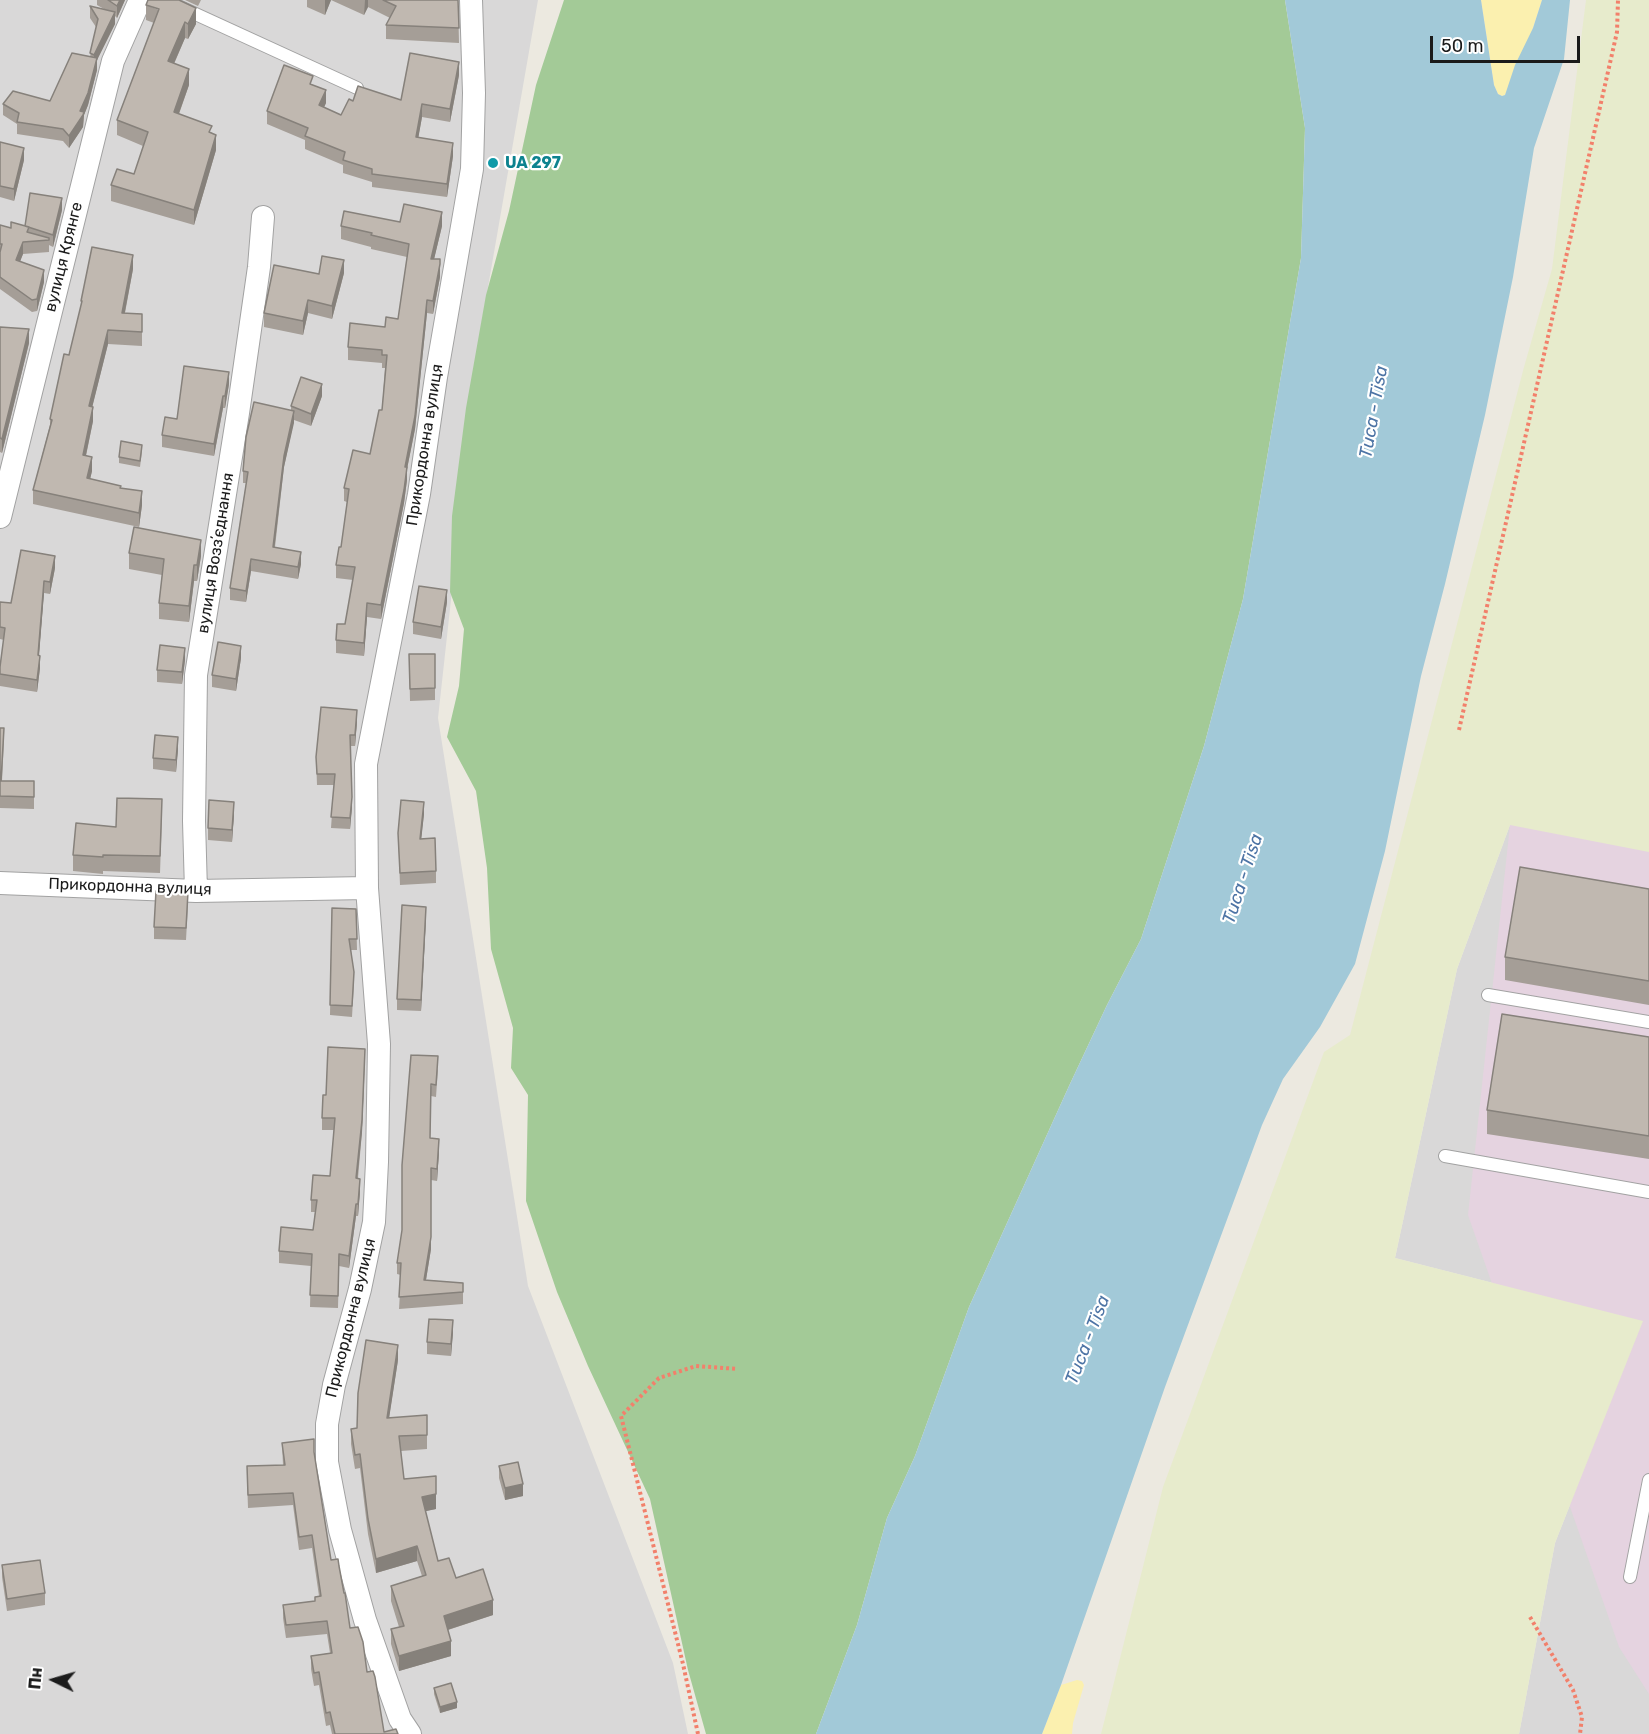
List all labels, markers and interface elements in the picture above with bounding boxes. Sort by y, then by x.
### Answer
scale bar [1433,24,1583,62]
text: 50 m [1441,35,1484,57]
place label: UA 297 [505,153,561,173]
marker: UA 297 [486,156,500,170]
street label: вулиця Крянге [41,200,87,314]
street label: Прикордонна вулиця [403,363,447,527]
water label: Тиса - Tisa [1355,364,1393,460]
street label: вулиця Воззʼєднання [194,471,238,635]
water label: Тиса - Tisa [1218,831,1268,927]
street label: Прикордонна вулиця [48,875,212,899]
street label: Прикордонна вулиця [322,1236,380,1400]
water label: Тиса - Tisa [1061,1293,1115,1387]
north arrow [24,1650,84,1710]
text: Пн [25,1667,46,1690]

